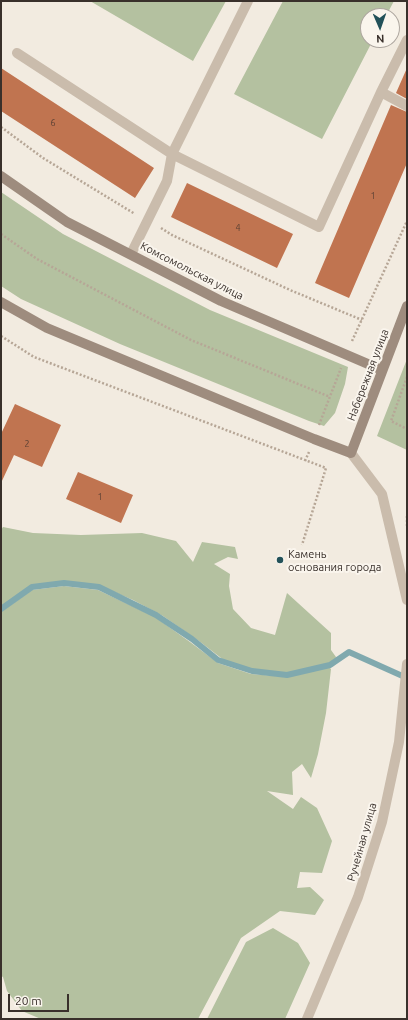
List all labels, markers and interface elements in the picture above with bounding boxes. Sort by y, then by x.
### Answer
north arrow [360,8,400,48]
text: N [376,33,385,45]
house number: 6 [50,118,56,128]
house number: 1 [370,191,376,201]
house number: 4 [235,223,241,233]
street label: Комсомольская улица [138,239,246,303]
street label: Набережная улица [344,327,392,423]
house number: 2 [24,439,30,449]
house number: 1 [97,492,103,502]
place label: Камень основания города [288,547,381,573]
marker: Камень основания города [275,555,285,565]
street label: Ручейная улица [344,801,380,883]
scale bar [10,986,71,1012]
text: 20 m [15,994,42,1007]

